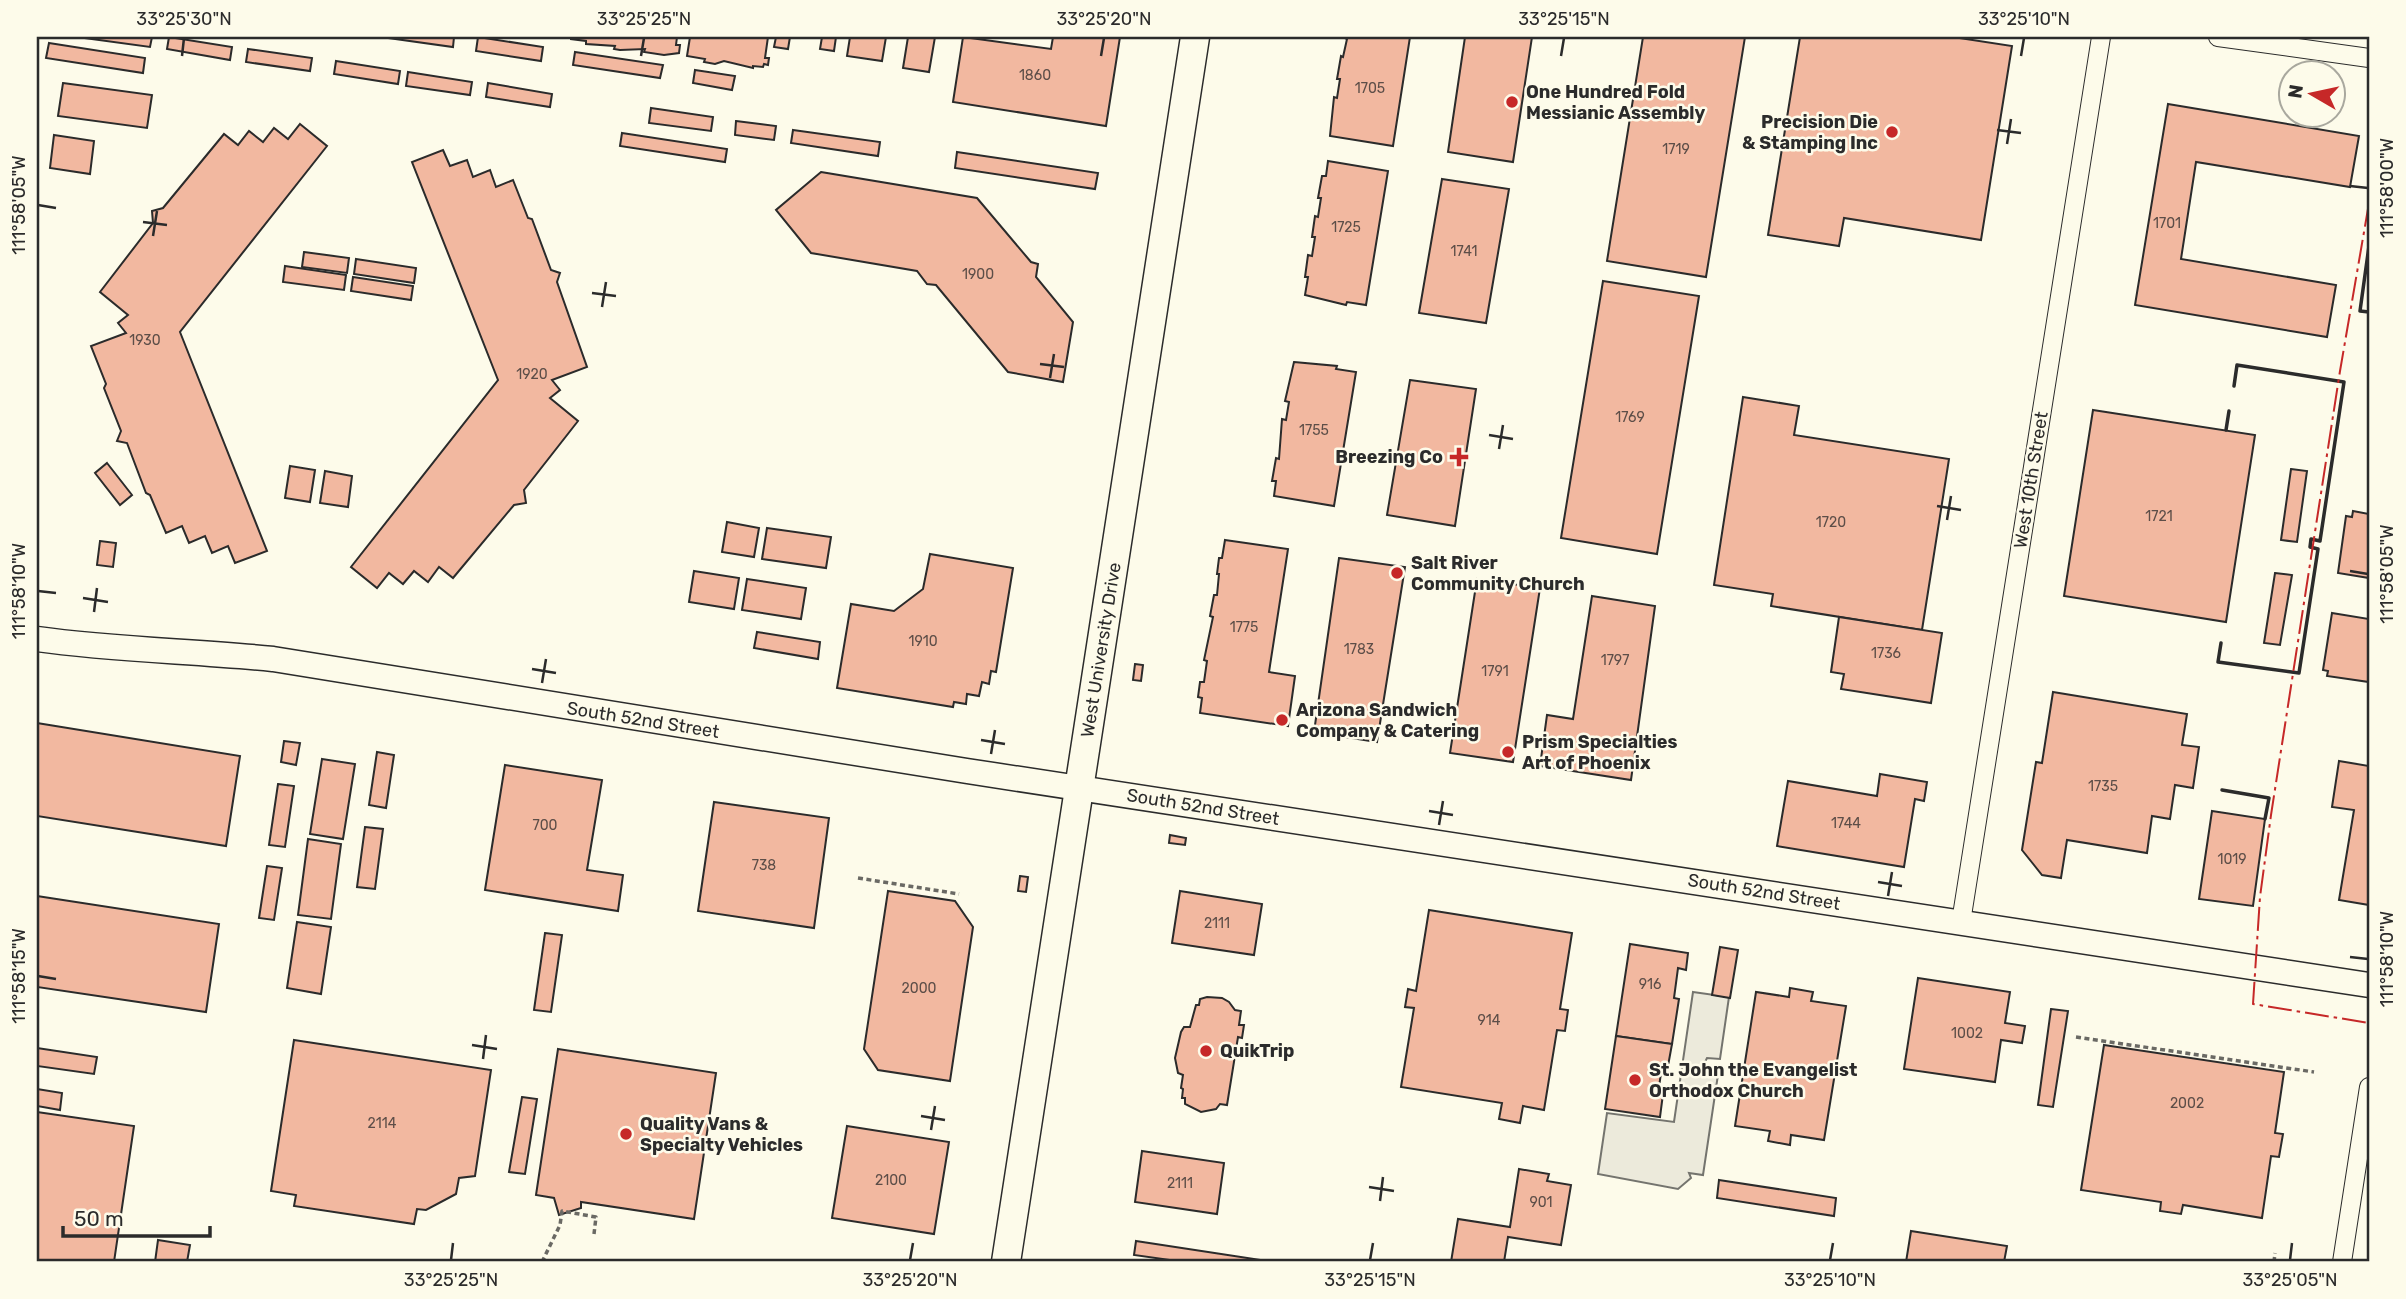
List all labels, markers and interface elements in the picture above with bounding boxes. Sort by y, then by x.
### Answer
text: 33°25'30"N [136,8,232,30]
text: 33°25'25"N [597,8,691,30]
text: 33°25'20"N [1056,8,1152,30]
text: 33°25'15"N [1518,8,1610,30]
text: 33°25'10"N [1978,8,2070,30]
north arrow [2276,60,2346,130]
house number: 1860 [1019,67,1051,84]
house number: 1705 [1355,80,1385,97]
place label: One Hundred Fold Messianic Assembly [1526,81,1705,124]
text: N [2283,83,2308,100]
marker: One Hundred Fold Messianic Assembly [1504,94,1520,110]
place label: Precision Die & Stamping Inc [1742,111,1878,154]
marker: Precision Die & Stamping Inc [1884,124,1900,140]
text: 111°58'00"W [2376,138,2398,238]
house number: 1719 [1662,141,1690,158]
text: 111°58'05"W [8,155,30,255]
house number: 1701 [2153,215,2181,232]
house number: 1725 [1331,219,1361,236]
house number: 1741 [1450,243,1478,260]
house number: 1900 [962,266,994,283]
house number: 1930 [129,332,161,349]
house number: 1920 [516,366,548,383]
house number: 1769 [1615,409,1645,426]
street label: West 10th Street [2009,410,2053,550]
house number: 1755 [1299,422,1329,439]
place label: Breezing Co [1335,446,1443,468]
marker: Breezing Co [1449,447,1469,467]
house number: 1721 [2145,508,2173,525]
house number: 1720 [1816,514,1846,531]
text: 111°58'05"W [2376,524,2398,624]
text: 111°58'10"W [8,543,30,639]
place label: Salt River Community Church [1411,552,1585,595]
street label: West University Drive [1076,561,1126,739]
marker: Salt River Community Church [1389,565,1405,581]
house number: 1775 [1230,619,1258,636]
house number: 1910 [908,633,938,650]
house number: 1783 [1344,641,1374,658]
house number: 1736 [1871,645,1901,662]
house number: 1797 [1601,652,1629,669]
house number: 1791 [1481,663,1509,680]
street label: South 52nd Street [565,697,721,743]
place label: Arizona Sandwich Company & Catering [1296,699,1479,742]
marker: Arizona Sandwich Company & Catering [1274,712,1290,728]
place label: Prism Specialties Art of Phoenix [1522,731,1678,774]
marker: Prism Specialties Art of Phoenix [1500,744,1516,760]
house number: 1735 [2088,778,2118,795]
street label: South 52nd Street [1125,784,1281,830]
house number: 1744 [1831,815,1861,832]
house number: 700 [533,817,558,834]
house number: 1019 [2217,851,2247,868]
house number: 738 [752,857,776,874]
street label: South 52nd Street [1686,869,1842,915]
text: 111°58'10"W [2376,911,2398,1007]
house number: 2111 [1204,915,1230,932]
text: 111°58'15"W [8,928,30,1024]
house number: 916 [1639,976,1661,993]
house number: 2000 [902,980,937,997]
house number: 914 [1478,1012,1501,1029]
house number: 1002 [1951,1025,1983,1042]
place label: QuikTrip [1220,1040,1294,1062]
marker: QuikTrip [1198,1043,1214,1059]
place label: St. John the Evangelist Orthodox Church [1649,1059,1857,1102]
marker: St. John the Evangelist Orthodox Church [1627,1072,1643,1088]
house number: 2002 [2170,1095,2204,1112]
place label: Quality Vans & Specialty Vehicles [640,1113,803,1156]
house number: 2114 [368,1115,397,1132]
marker: Quality Vans & Specialty Vehicles [618,1126,634,1142]
house number: 2100 [875,1172,907,1189]
house number: 2111 [1167,1175,1193,1192]
scale bar [63,1194,210,1238]
house number: 901 [1529,1194,1553,1211]
text: 50 m [74,1206,124,1231]
text: 33°25'25"N [404,1269,498,1291]
text: 33°25'20"N [862,1269,958,1291]
text: 33°25'15"N [1324,1269,1416,1291]
text: 33°25'10"N [1784,1269,1876,1291]
text: 33°25'05"N [2242,1269,2338,1291]

